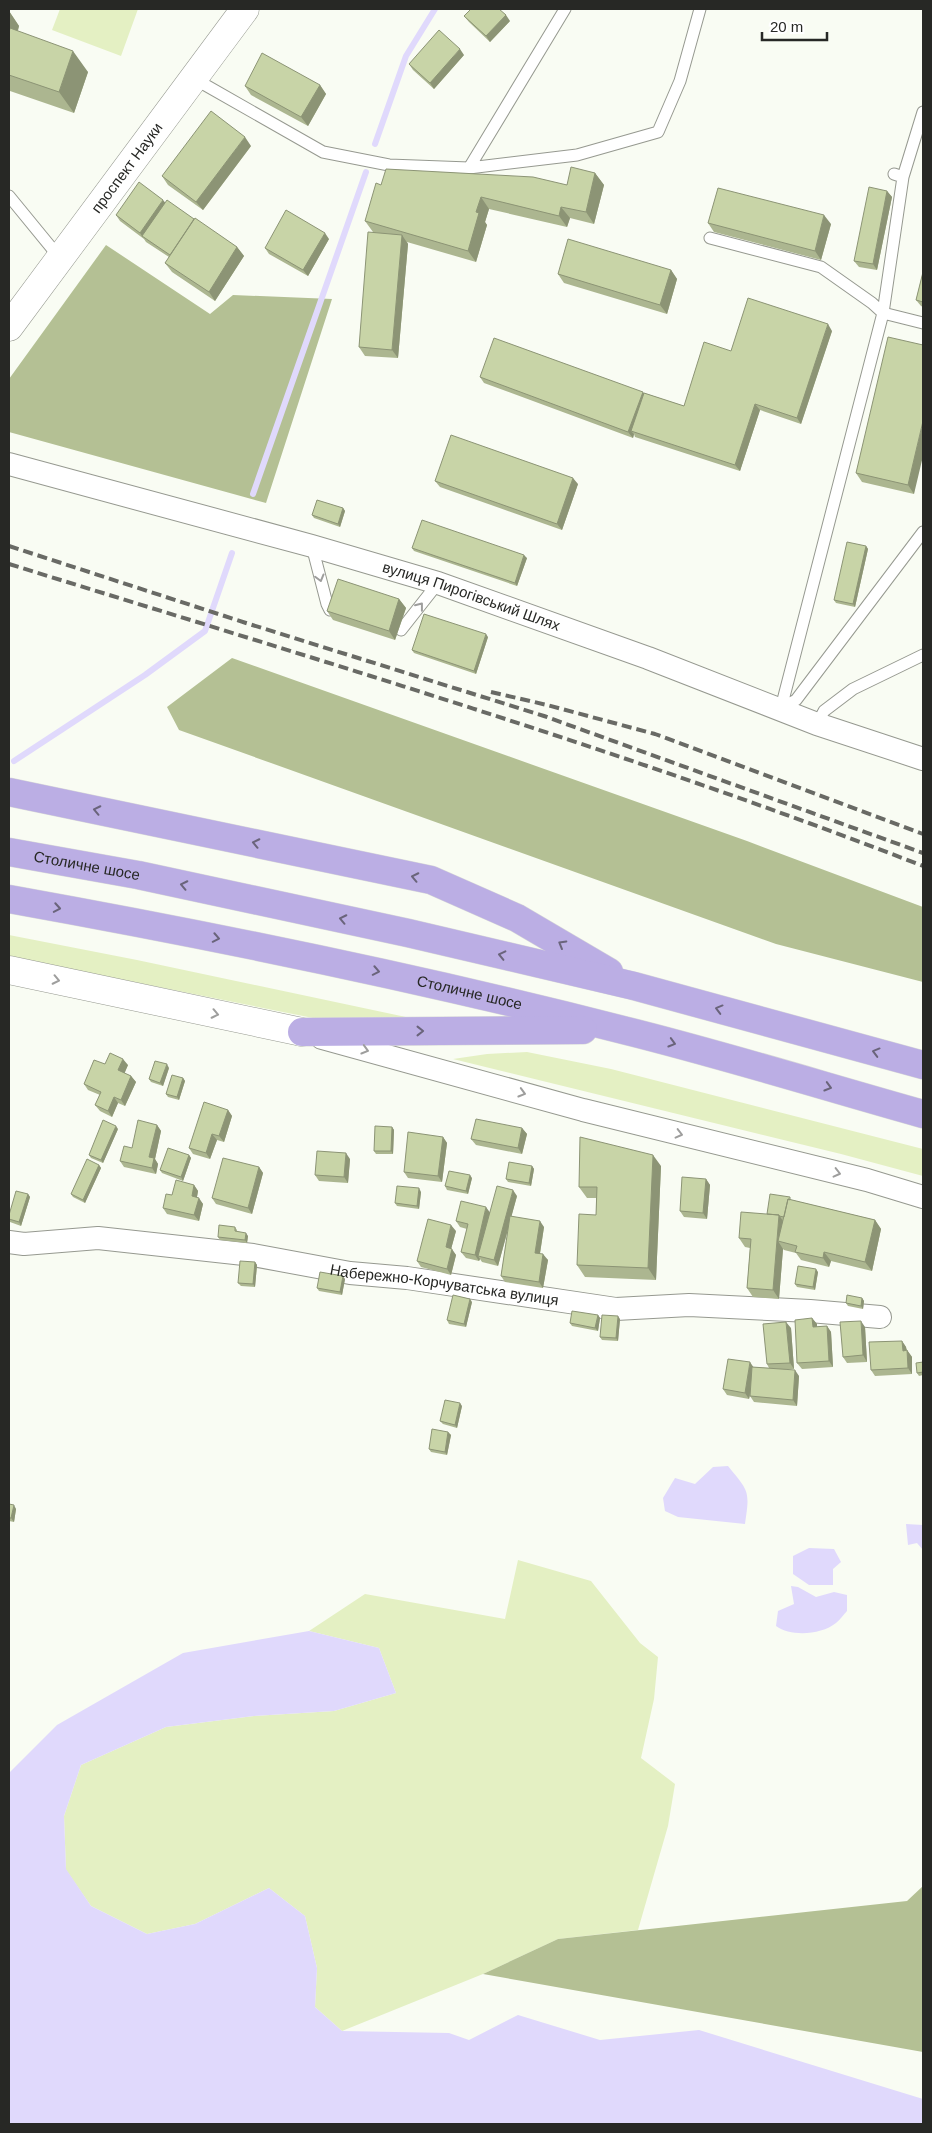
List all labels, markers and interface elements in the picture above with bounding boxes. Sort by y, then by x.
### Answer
scale bar [762,10,827,42]
text: 20 m [770,18,803,35]
street label: проспект Науки [88,119,166,216]
street label: вулиця Пирогівський Шлях [381,558,563,634]
one-way arrow [314,574,325,583]
one-way arrow [414,602,423,612]
one-way arrow [92,805,101,816]
one-way arrow [251,839,260,849]
street label: Столичне шосе [32,848,141,883]
one-way arrow [410,872,419,882]
one-way arrow [180,880,189,891]
one-way arrow [52,902,61,912]
one-way arrow [339,914,348,925]
one-way arrow [212,933,221,943]
one-way arrow [558,940,567,950]
one-way arrow [497,950,506,961]
one-way arrow [371,965,380,975]
street label: Столичне шосе [415,972,524,1013]
one-way arrow [52,975,61,985]
one-way arrow [716,1005,724,1015]
one-way arrow [211,1008,220,1019]
one-way arrow [417,1026,425,1036]
one-way arrow [667,1038,675,1048]
one-way arrow [361,1044,369,1054]
one-way arrow [873,1047,881,1057]
one-way arrow [823,1082,832,1092]
one-way arrow [517,1088,526,1098]
one-way arrow [675,1128,684,1139]
one-way arrow [833,1167,842,1178]
street label: Набережно-Корчуватська вулиця [329,1260,560,1308]

